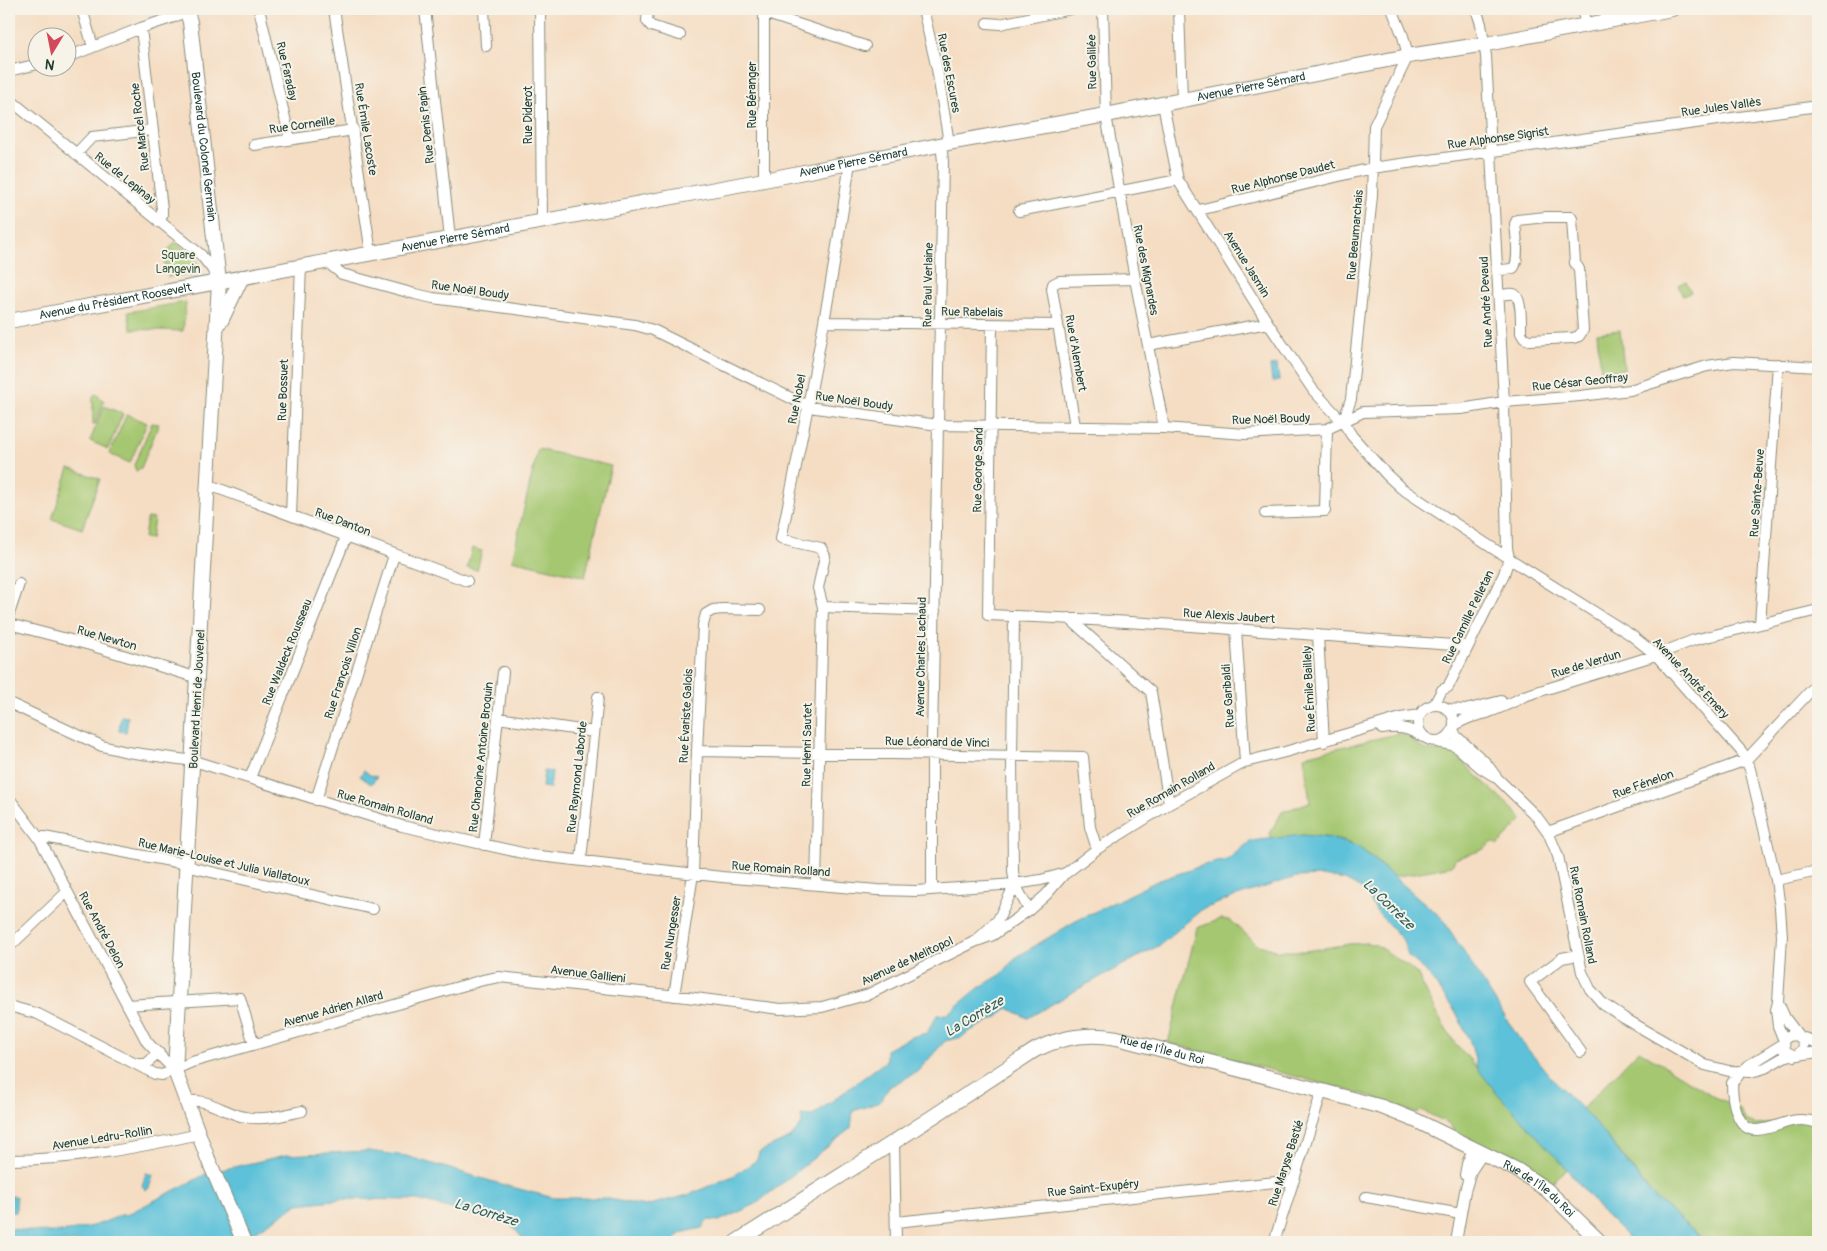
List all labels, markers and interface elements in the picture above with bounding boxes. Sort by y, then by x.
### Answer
north arrow [28,28,78,78]
street label: Rue des Escures [933,32,964,115]
street label: Rue Galilée [1085,34,1100,90]
street label: Rue Faraday [272,40,301,102]
text: N [44,55,56,74]
street label: Rue Béranger [745,61,760,129]
street label: Avenue Pierre Sémard [1195,69,1307,105]
street label: Boulevard du Colonel Germain [188,71,219,223]
street label: Rue Marcel Roche [128,82,153,172]
street label: Rue Émile Lacoste [351,82,381,176]
street label: Rue Denis Papin [415,85,438,164]
street label: Rue Diderot [521,86,536,144]
street label: Rue Jules Vallès [1680,94,1762,121]
street label: Rue Corneille [268,113,336,138]
street label: Rue Alphonse Sigrist [1447,124,1550,153]
street label: Avenue Pierre Sémard [798,144,909,181]
street label: Rue de Lepinay [91,149,158,207]
street label: Rue Alphonse Daudet [1230,157,1336,198]
street label: Rue Beaumarchais [1344,189,1367,281]
street label: Avenue Pierre Sémard [400,221,511,256]
street label: Rue des Mignardes [1129,224,1162,317]
street label: Avenue Jasmin [1220,228,1273,300]
street label: Rue Paul Verlaine [920,242,937,328]
park label: Square Langevin [156,248,201,277]
street label: Rue André Devaud [1477,256,1496,348]
street label: Rue Noël Boudy [430,278,510,303]
street label: Avenue du Président Roosevelt [38,280,193,323]
street label: Rue Rabelais [941,304,1004,321]
street label: Rue d'Alembert [1061,313,1090,393]
street label: Rue Bossuet [275,359,292,421]
street label: Rue César Geoffray [1531,370,1629,395]
street label: Rue Nobel [785,373,810,425]
street label: Rue Noël Boudy [814,389,894,414]
street label: Rue Noël Boudy [1232,411,1310,428]
street label: Rue George Sand [970,427,987,513]
street label: Rue Sainte-Beuve [1747,448,1768,538]
street label: Rue Danton [313,505,373,540]
street label: Rue Camille Pelletan [1439,568,1498,667]
street label: Rue Waldeck Rousseau [259,597,316,708]
street label: Avenue Charles Lachaud [913,597,930,717]
street label: Rue Alexis Jaubert [1182,606,1276,627]
street label: Rue Newton [75,623,139,654]
street label: Rue François Villon [322,625,365,721]
street label: Boulevard Henri de Jouvenel [186,629,209,769]
street label: Avenue André Emery [1649,635,1732,722]
street label: Rue Émile Baillely [1299,645,1319,733]
street label: Rue de Verdun [1550,647,1623,682]
street label: Rue Garibaldi [1219,664,1238,728]
street label: Rue Évariste Galois [676,668,696,764]
street label: Rue Chanoine Antoine Broquin [466,681,497,833]
street label: Rue Henri Sautet [799,703,816,787]
street label: Rue Raymond Laborde [564,720,591,834]
street label: Rue Léonard de Vinci [885,734,989,751]
street label: Rue Romain Rolland [1125,759,1218,822]
street label: Rue Fénelon [1611,766,1676,802]
street label: Rue Romain Rolland [335,787,435,828]
street label: Rue Marie-Louise et Julia Viallatoux [136,835,311,890]
street label: Rue Romain Rolland [731,859,831,880]
street label: Rue Romain Rolland [1566,865,1599,965]
water label: La Corrèze [1359,876,1420,935]
street label: Rue André Delon [75,889,128,971]
street label: Rue Nungesser [658,894,685,971]
street label: Avenue de Melitopol [859,933,956,989]
street label: Avenue Gallieni [550,962,626,987]
street label: Avenue Adrien Allard [281,988,385,1031]
water label: La Corrèze [942,991,1008,1041]
street label: Rue de l'Île du Roi [1118,1032,1205,1068]
street label: Rue Maryse Bastié [1265,1118,1308,1208]
street label: Avenue Ledru-Rollin [51,1123,154,1154]
street label: Rue de l'Île du Roi [1500,1157,1577,1221]
street label: Rue Saint-Exupéry [1047,1176,1140,1201]
water label: La Corrèze [452,1195,522,1231]

